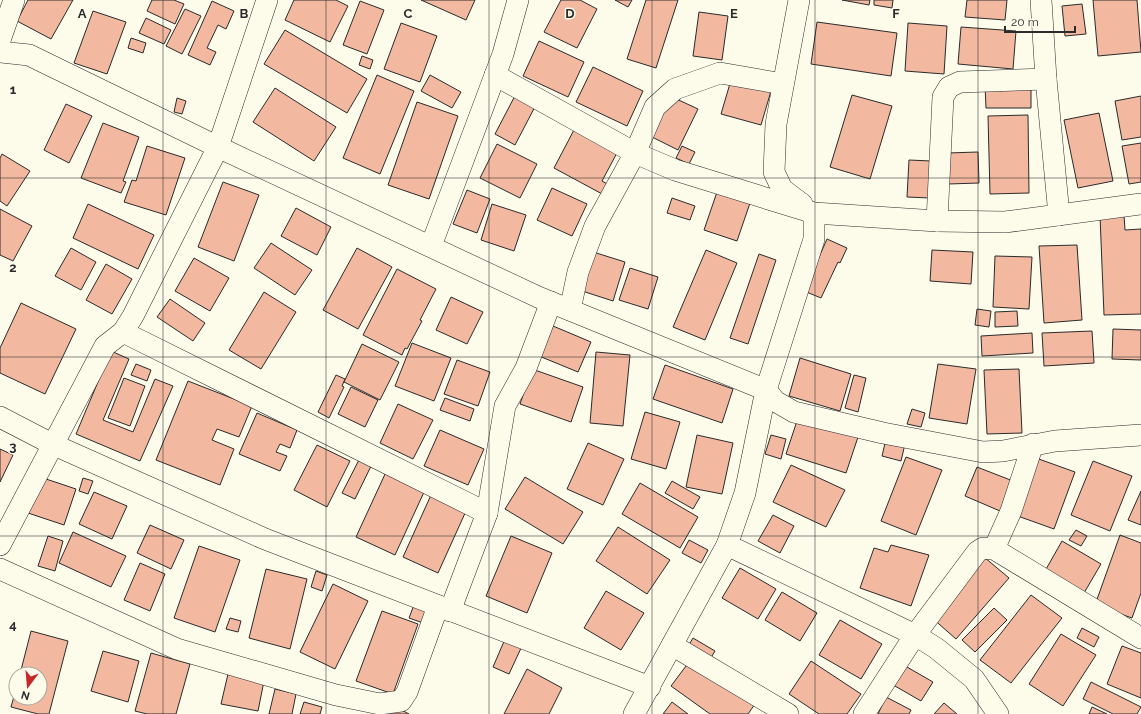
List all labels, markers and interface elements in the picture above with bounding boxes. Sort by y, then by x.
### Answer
text: A [78,6,87,21]
text: B [240,6,249,21]
text: C [404,6,413,21]
text: D [565,6,575,21]
text: E [730,6,738,21]
text: F [892,6,900,21]
scale bar [1005,8,1075,34]
text: 20 m [1011,15,1039,29]
text: 1 [10,82,17,97]
text: 2 [9,260,17,275]
text: 3 [9,439,17,454]
text: 4 [9,617,17,632]
north arrow [8,666,48,706]
text: N [20,688,31,703]

